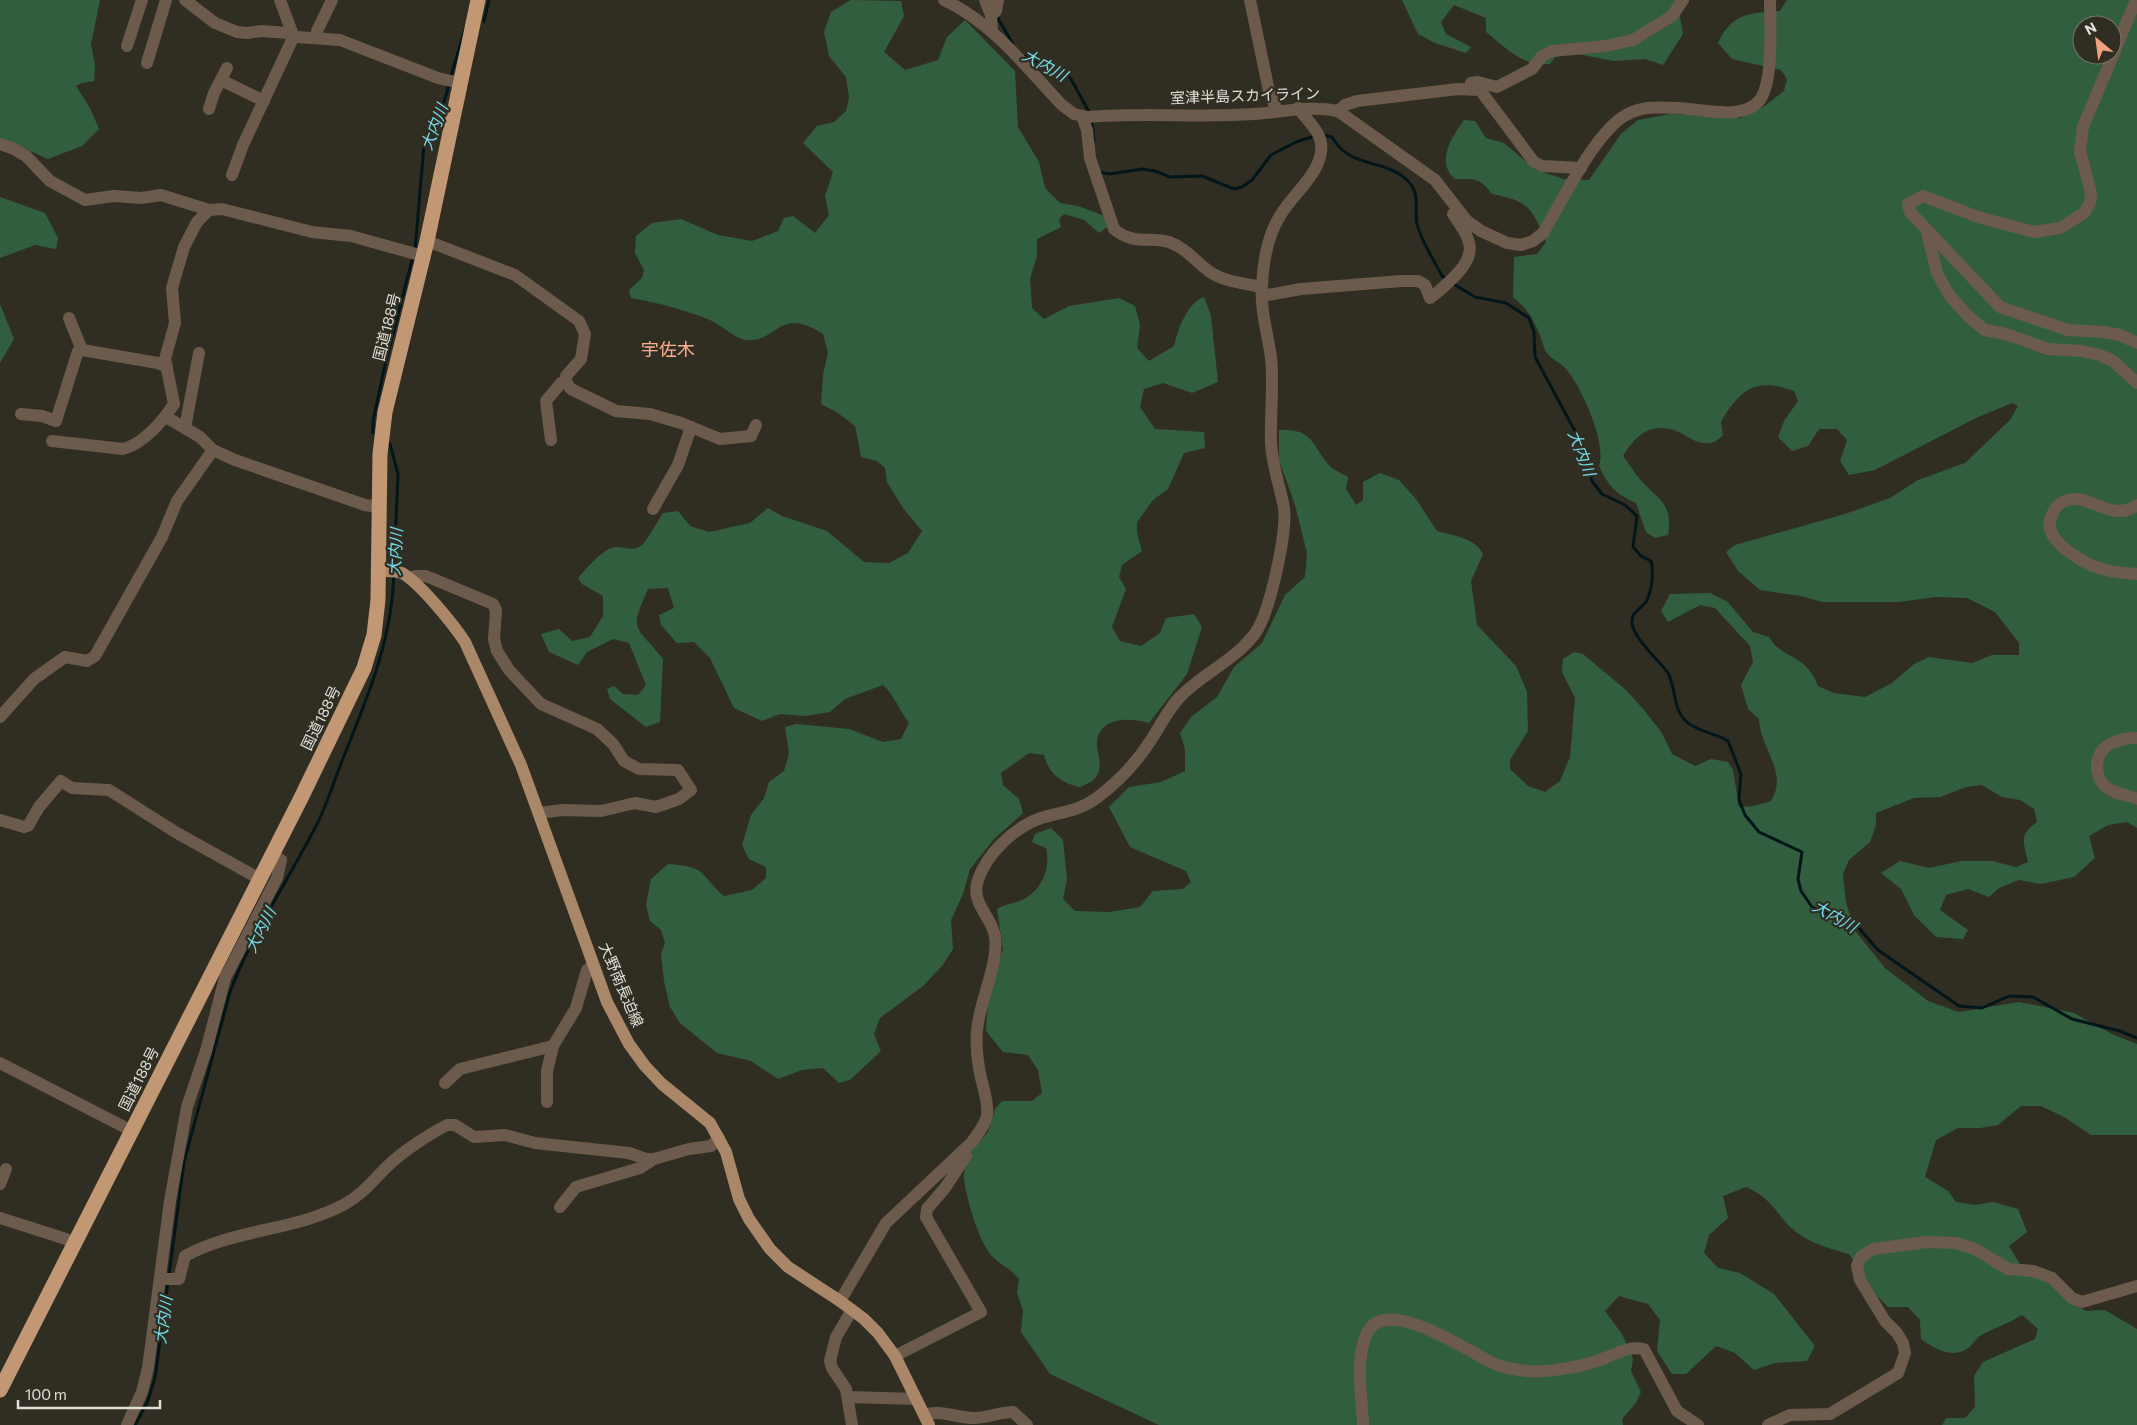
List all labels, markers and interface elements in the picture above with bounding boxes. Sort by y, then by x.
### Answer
north arrow [2072,15,2122,65]
text: N [2082,18,2099,38]
water label: 大内川 [1020,45,1073,85]
street label: 室津半島スカイライン [1170,83,1320,107]
water label: 大内川 [416,99,452,153]
street label: 国道188号 [369,291,403,363]
district label: 宇佐木 [641,338,695,360]
water label: 大内川 [1565,427,1601,480]
water label: 大内川 [384,526,405,576]
street label: 国道188号 [297,682,343,753]
water label: 大内川 [1810,895,1863,937]
water label: 大内川 [240,902,280,955]
street label: 大野南長迫線 [596,940,648,1030]
street label: 国道188号 [114,1043,162,1114]
water label: 大内川 [150,1293,176,1345]
scale bar [18,1378,160,1410]
text: 100 m [25,1385,67,1403]

